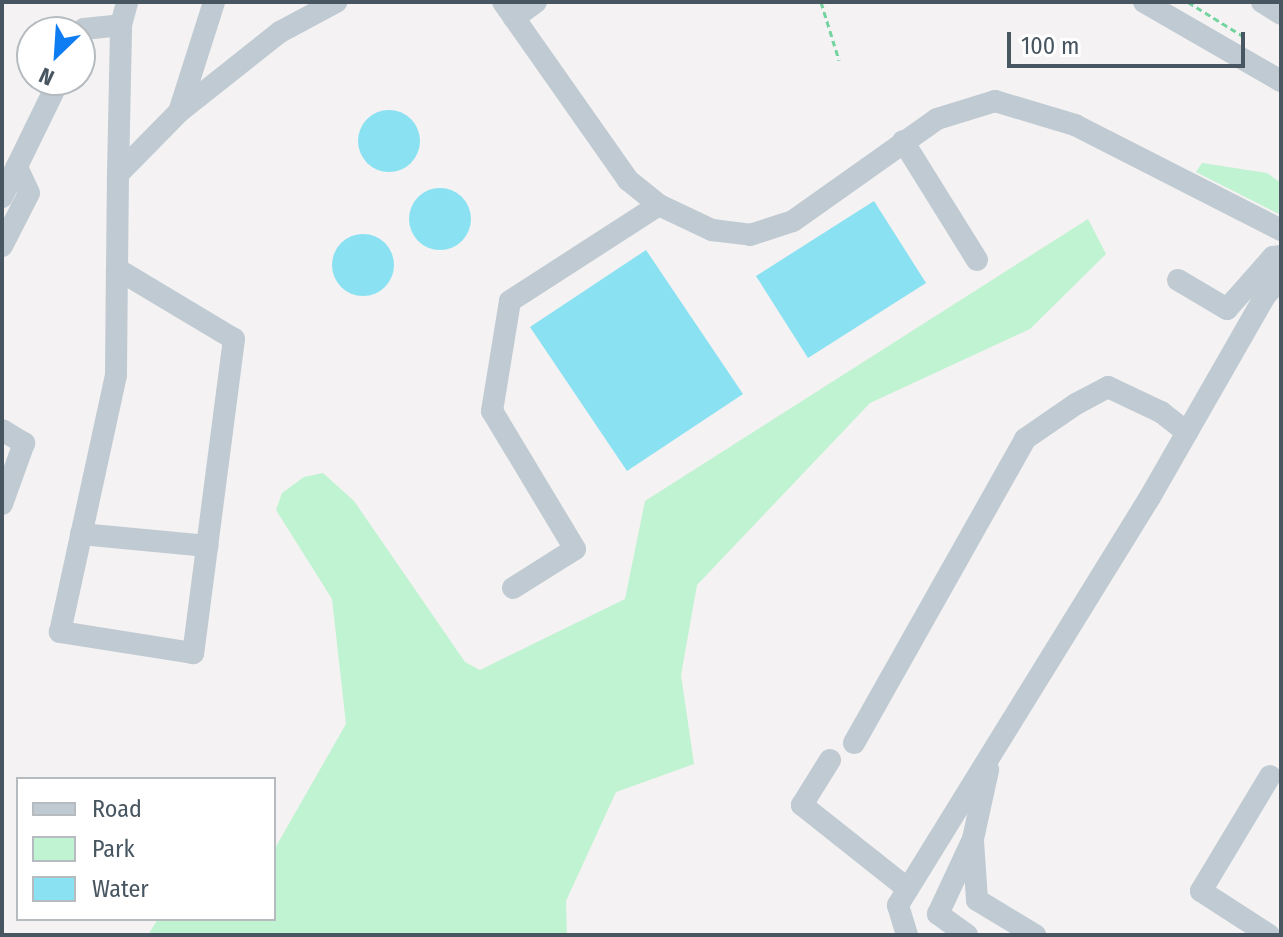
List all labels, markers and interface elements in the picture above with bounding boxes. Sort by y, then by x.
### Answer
north arrow [16,16,96,96]
scale bar [1011,16,1249,66]
text: 100 m [1021,32,1079,60]
text: N [35,61,58,91]
legend [16,777,276,921]
text: Road [92,795,142,823]
text: Park [92,835,135,863]
text: Water [92,875,149,903]

